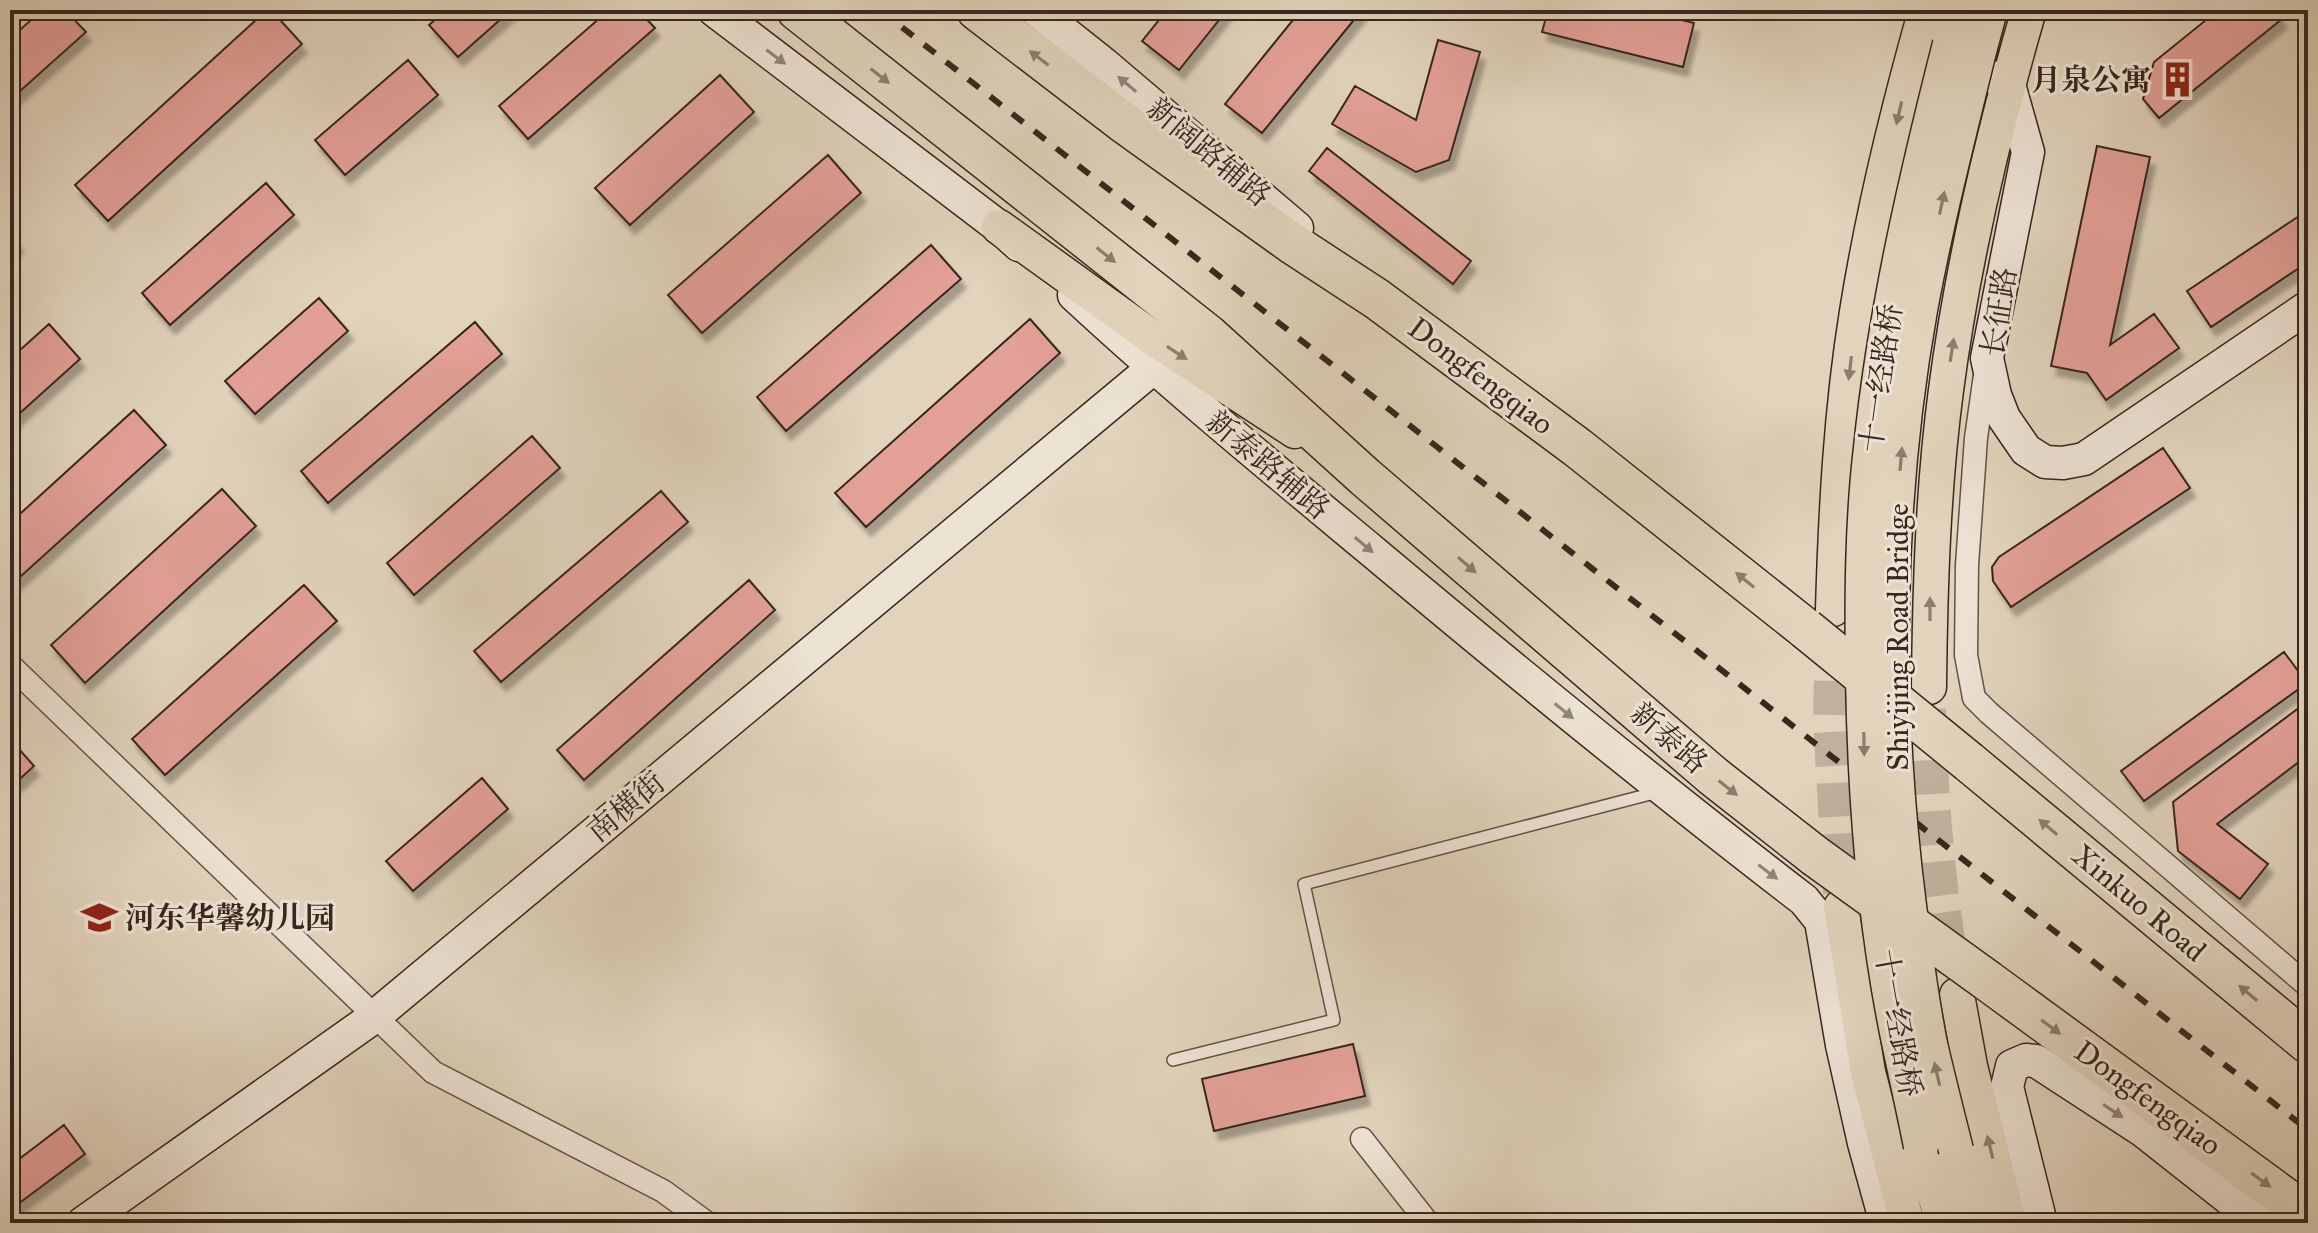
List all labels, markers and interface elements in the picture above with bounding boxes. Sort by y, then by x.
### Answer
one-way arrow [766,49,787,65]
one-way arrow [1029,50,1049,66]
building icon: 月泉公寓 [2158,61,2196,99]
place label: 月泉公寓 [2031,62,2151,98]
one-way arrow [870,67,890,84]
one-way arrow [1118,76,1138,93]
street label: 新阔路辅路 [1140,90,1278,214]
one-way arrow [1893,100,1905,125]
one-way arrow [1936,190,1949,215]
one-way arrow [1096,246,1116,263]
street label: 长征路 [1974,265,2024,359]
street label: 十一经路桥 [1853,301,1909,455]
street label: Dongfengqiao [1401,310,1561,442]
one-way arrow [1947,337,1959,362]
one-way arrow [1166,346,1187,361]
one-way arrow [1844,356,1857,381]
street label: 新泰路辅路 [1199,403,1337,527]
one-way arrow [1895,447,1908,472]
street label: Shiyijing Road Bridge [1880,503,1916,771]
one-way arrow [1354,536,1374,553]
one-way arrow [1456,556,1476,573]
one-way arrow [1735,572,1755,589]
one-way arrow [1924,596,1936,621]
street label: 新泰路 [1623,695,1715,781]
one-way arrow [1554,702,1574,719]
one-way arrow [1858,732,1870,757]
street label: 南横街 [580,764,672,850]
one-way arrow [1718,780,1738,796]
one-way arrow [2038,819,2058,836]
street label: Xinkuo Road [2065,837,2213,969]
one-way arrow [1757,864,1779,880]
school or university icon: 河东华馨幼儿园 [80,899,118,937]
place label: 河东华馨幼儿园 [125,900,335,936]
street label: 十一经路桥 [1867,946,1929,1100]
one-way arrow [2238,985,2258,1002]
one-way arrow [2040,1019,2062,1035]
street label: Dongfengqiao [2068,1033,2228,1163]
one-way arrow [1931,1061,1943,1086]
one-way arrow [2102,1103,2124,1118]
one-way arrow [1983,1135,1995,1160]
one-way arrow [2251,1172,2271,1188]

